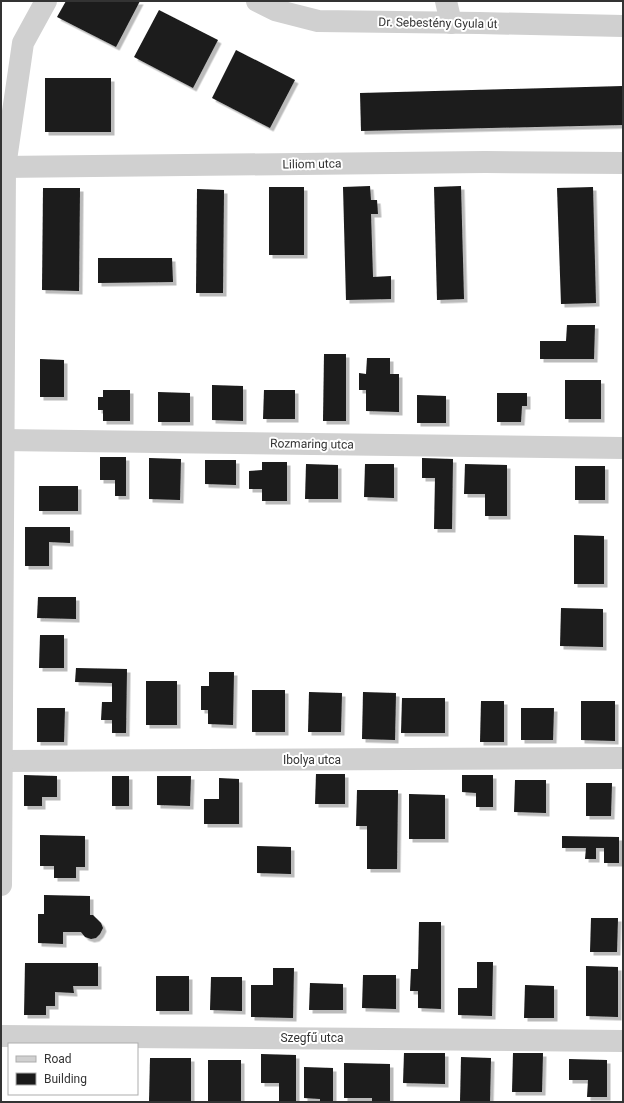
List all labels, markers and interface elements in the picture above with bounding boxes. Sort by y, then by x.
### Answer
street label: Dr. Sebestény Gyula út [378,15,498,31]
street label: Liliom utca [282,156,342,172]
street label: Rozmaring utca [270,436,354,452]
street label: Ibolya utca [283,753,341,767]
street label: Szegfű utca [280,1031,344,1045]
legend [8,1043,138,1095]
text: Road [44,1052,72,1066]
text: Building [44,1072,87,1086]

